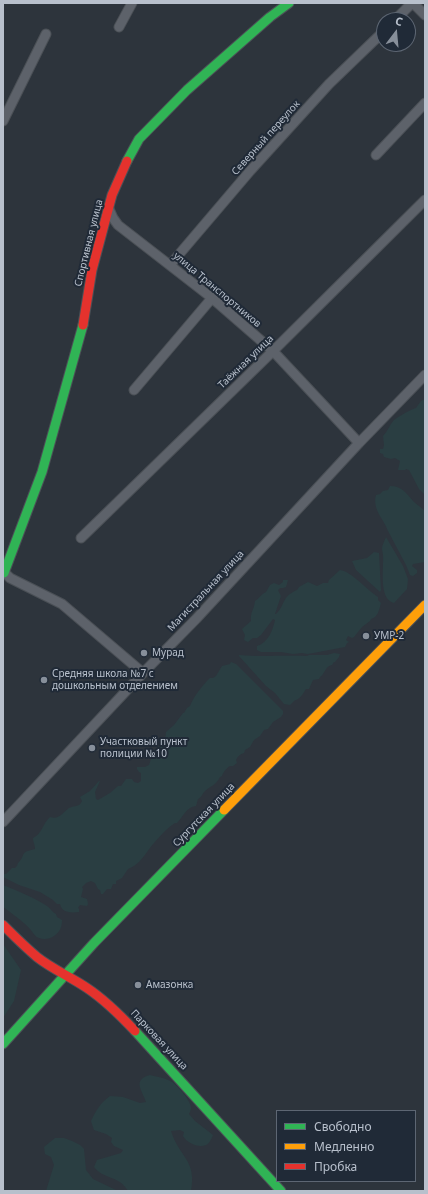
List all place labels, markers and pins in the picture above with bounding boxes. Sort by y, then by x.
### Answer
place label: УМР-2 [374,630,404,642]
marker: УМР-2 [361,631,371,641]
place label: Мурад [152,647,184,659]
marker: Мурад [139,648,149,658]
place label: Средняя школа №7 с дошкольным отделением [52,668,178,692]
marker: Средняя школа №7 с дошкольным отделением [39,675,49,685]
place label: Участковый пункт полиции №10 [100,736,187,760]
marker: Участковый пункт полиции №10 [87,743,97,753]
place label: Амазонка [146,979,193,991]
marker: Амазонка [133,980,143,990]

